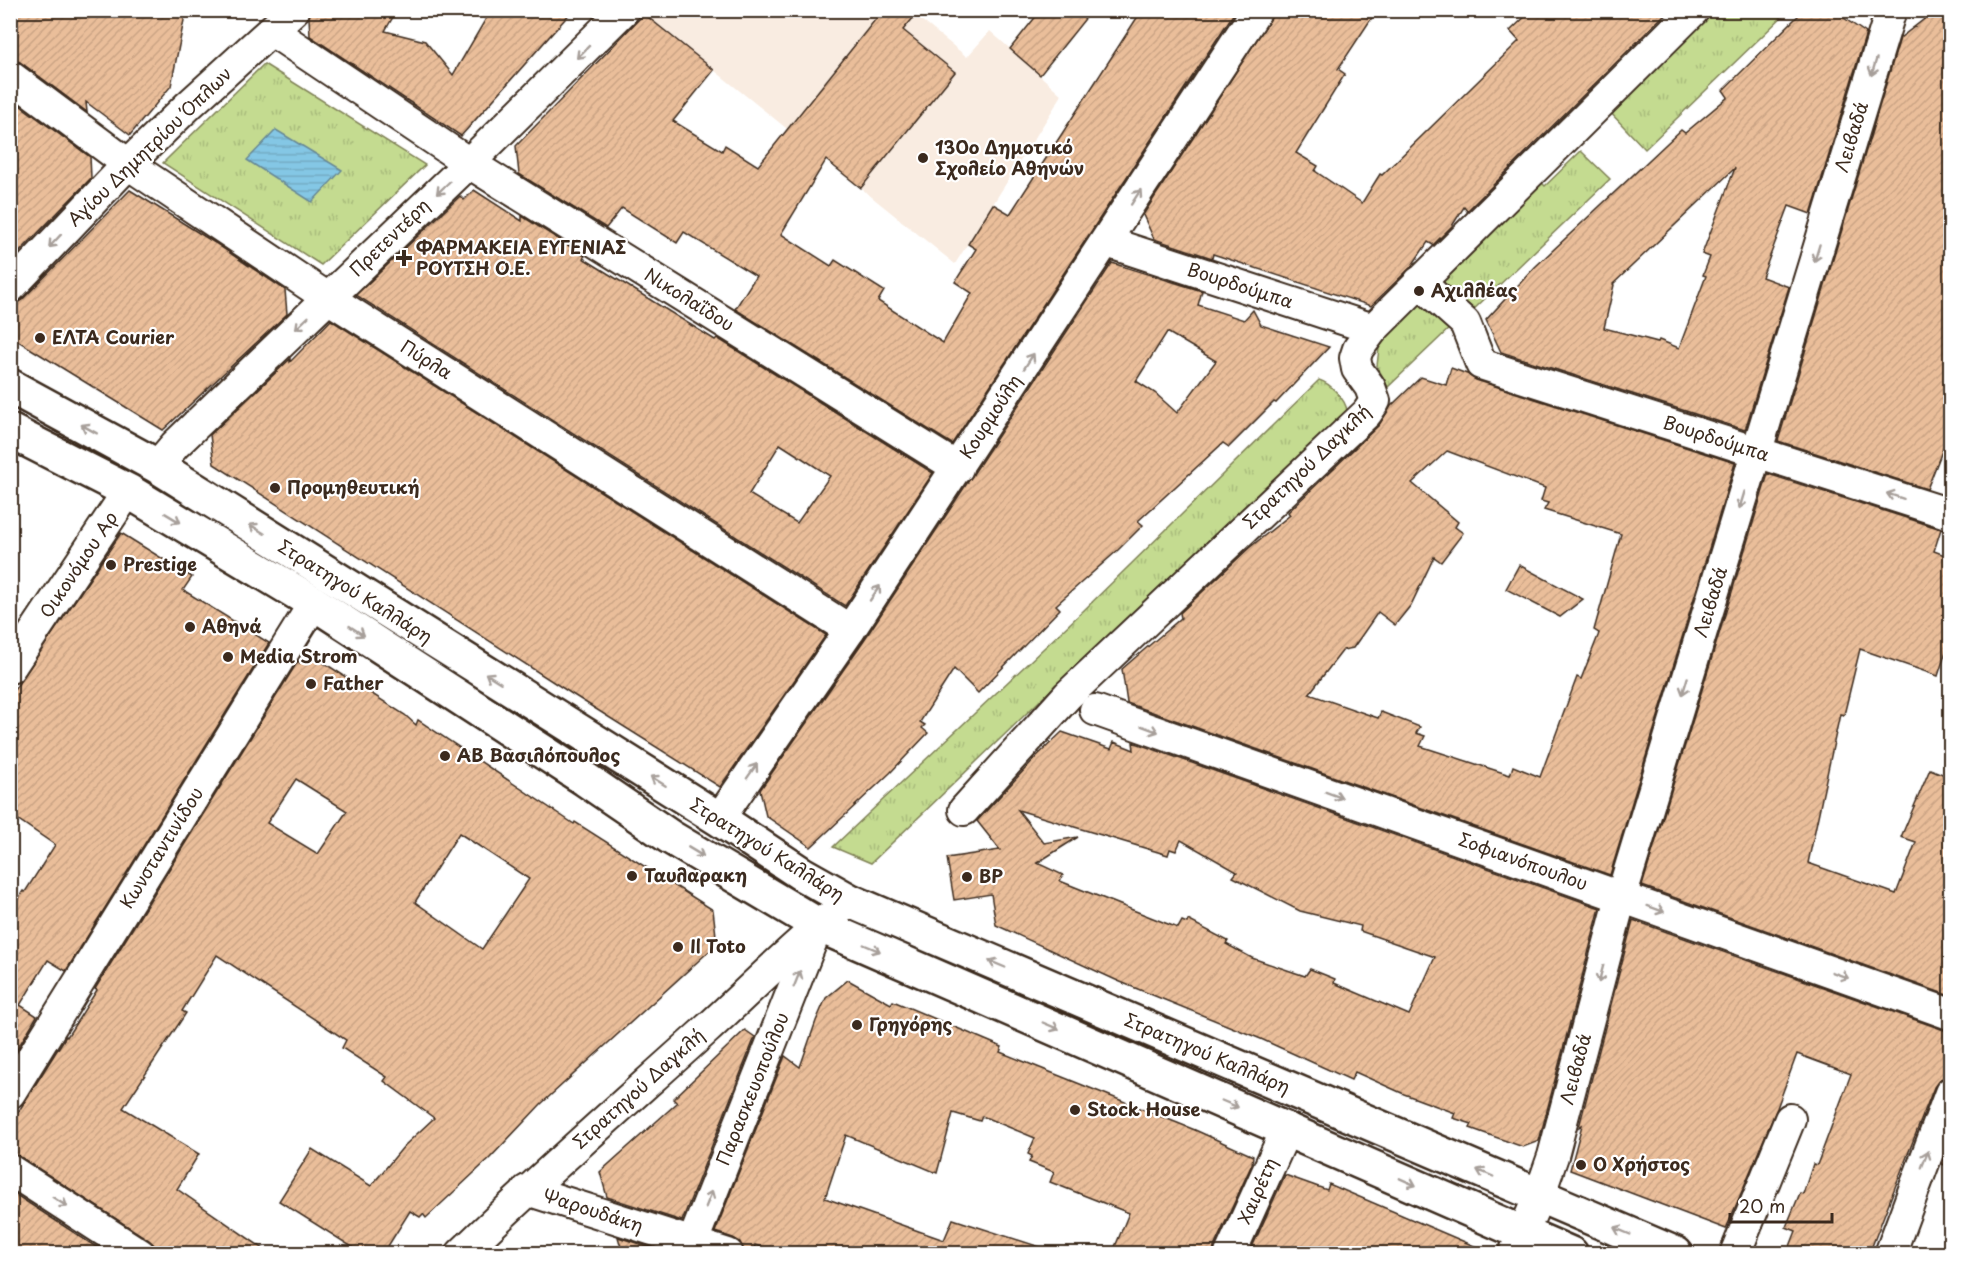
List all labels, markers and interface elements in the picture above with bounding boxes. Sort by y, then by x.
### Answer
one-way arrow [575,44,590,59]
one-way arrow [1868,57,1879,76]
street label: Αγίου Δημητρίου Όπλων [61,60,237,232]
street label: Λειβαδά [1827,98,1874,175]
place label: 130ο Δημοτικό Σχολείο Αθηνών [935,133,1084,181]
marker: 130ο Δημοτικό Σχολείο Αθηνών [916,151,930,165]
one-way arrow [436,181,451,195]
one-way arrow [1129,189,1142,206]
street label: Πρετεντέρη [343,192,435,282]
one-way arrow [48,233,62,248]
place label: ΦΑΡΜΑΚΕΊΑ ΕΥΓΕΝΊΑΣ ΡΟΎΤΣΗ Ο.Ε. [416,233,626,281]
one-way arrow [1811,243,1822,262]
marker: ΦΑΡΜΑΚΕΊΑ ΕΥΓΕΝΊΑΣ ΡΟΎΤΣΗ Ο.Ε. [397,251,411,265]
street label: Βουρδούμπα [1184,255,1297,314]
street label: Νικολαΐδου [640,260,740,337]
place label: Αχιλλέας [1431,276,1518,303]
marker: Αχιλλέας [1412,284,1426,298]
one-way arrow [295,315,310,330]
place label: ΕΛΤΑ Courier [52,323,175,350]
marker: ΕΛΤΑ Courier [33,331,47,345]
street label: Πύρλα [396,332,458,385]
one-way arrow [1022,352,1035,369]
street label: Κουρμούλη [952,369,1027,464]
street label: Στρατηγού Δαγκλή [1236,398,1376,534]
street label: Βουρδούμπα [1660,408,1773,467]
one-way arrow [81,423,99,434]
place label: Προμηθευτική [287,473,420,500]
marker: Προμηθευτική [268,481,282,495]
one-way arrow [1736,490,1747,509]
one-way arrow [1886,490,1905,501]
street label: Οικονόμου Αρ [32,505,123,623]
one-way arrow [164,513,181,525]
one-way arrow [249,523,266,535]
street label: Στρατηγού Καλλάρη [273,532,438,649]
place label: Prestige [123,550,197,577]
marker: Prestige [104,558,118,572]
street label: Λειβαδά [1686,563,1733,640]
one-way arrow [869,585,881,602]
place label: Αθηνά [202,612,262,639]
marker: Αθηνά [183,620,197,634]
one-way arrow [348,625,365,637]
place label: Media Strom [240,642,358,669]
marker: Media Strom [221,650,235,664]
place label: Father [323,669,384,696]
one-way arrow [485,672,502,684]
one-way arrow [1679,676,1690,695]
marker: Father [304,677,318,691]
one-way arrow [1140,725,1159,736]
place label: AB Βασιλόπουλος [457,741,620,768]
marker: AB Βασιλόπουλος [438,749,452,763]
one-way arrow [746,763,758,780]
one-way arrow [650,775,667,787]
street label: Κωνσταντινίδου [113,781,209,913]
street label: Στρατηγού Καλλάρη [685,790,850,907]
one-way arrow [1324,790,1343,801]
street label: Σοφιανόπουλου [1455,825,1592,896]
one-way arrow [687,847,704,859]
place label: Ταυλαρακη [644,861,747,888]
place label: BP [979,862,1003,889]
marker: Ταυλαρακη [625,869,639,883]
marker: BP [960,870,974,884]
one-way arrow [1646,905,1665,916]
place label: Il Toto [690,932,746,959]
marker: Il Toto [671,940,685,954]
one-way arrow [863,944,881,955]
one-way arrow [988,958,1007,969]
one-way arrow [1594,964,1606,983]
one-way arrow [792,970,803,989]
one-way arrow [1830,970,1849,981]
street label: Στρατηγού Καλλάρη [1121,1005,1295,1100]
street label: Παρασκευοπούλου [709,1008,795,1169]
place label: Γρηγόρης [869,1010,953,1037]
marker: Γρηγόρης [850,1018,864,1032]
street label: Στρατηγού Δαγκλή [566,1021,710,1154]
one-way arrow [1041,1021,1060,1032]
street label: Λειβαδά [1552,1030,1597,1107]
place label: Stock House [1087,1095,1201,1122]
one-way arrow [1220,1098,1238,1110]
marker: Stock House [1068,1103,1082,1117]
place label: Ο Χρήστος [1593,1150,1690,1177]
one-way arrow [1921,1151,1932,1169]
street label: Χαιρέτη [1230,1153,1283,1228]
marker: Ο Χρήστος [1574,1158,1588,1172]
one-way arrow [1477,1167,1495,1178]
one-way arrow [1399,1177,1417,1189]
street label: Ψαρουδάκη [540,1181,647,1238]
scale bar [1730,1186,1832,1224]
one-way arrow [704,1190,715,1209]
text: 20 m [1739,1192,1785,1219]
one-way arrow [51,1196,67,1208]
one-way arrow [1613,1225,1632,1236]

